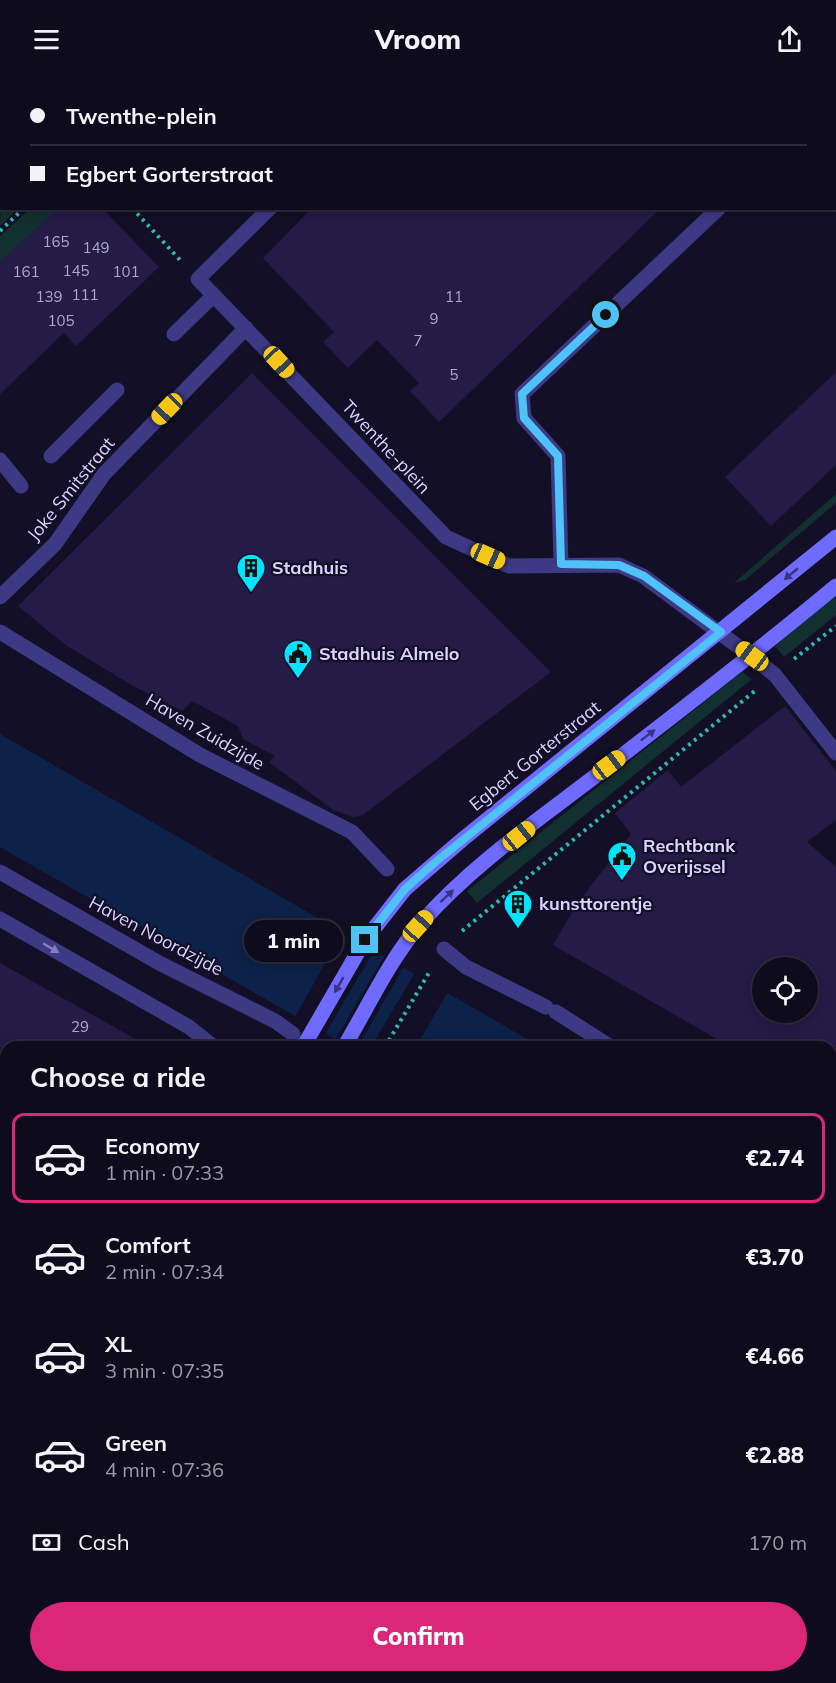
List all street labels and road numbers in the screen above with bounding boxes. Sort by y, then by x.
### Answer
street label: Twenthe-plein [337,395,436,498]
street label: Joke Smitstraat [22,432,119,545]
street label: Haven Zuidzijde [142,688,269,775]
street label: Egbert Gorterstraat [464,696,605,816]
street label: Haven Noordzijde [85,891,227,981]

